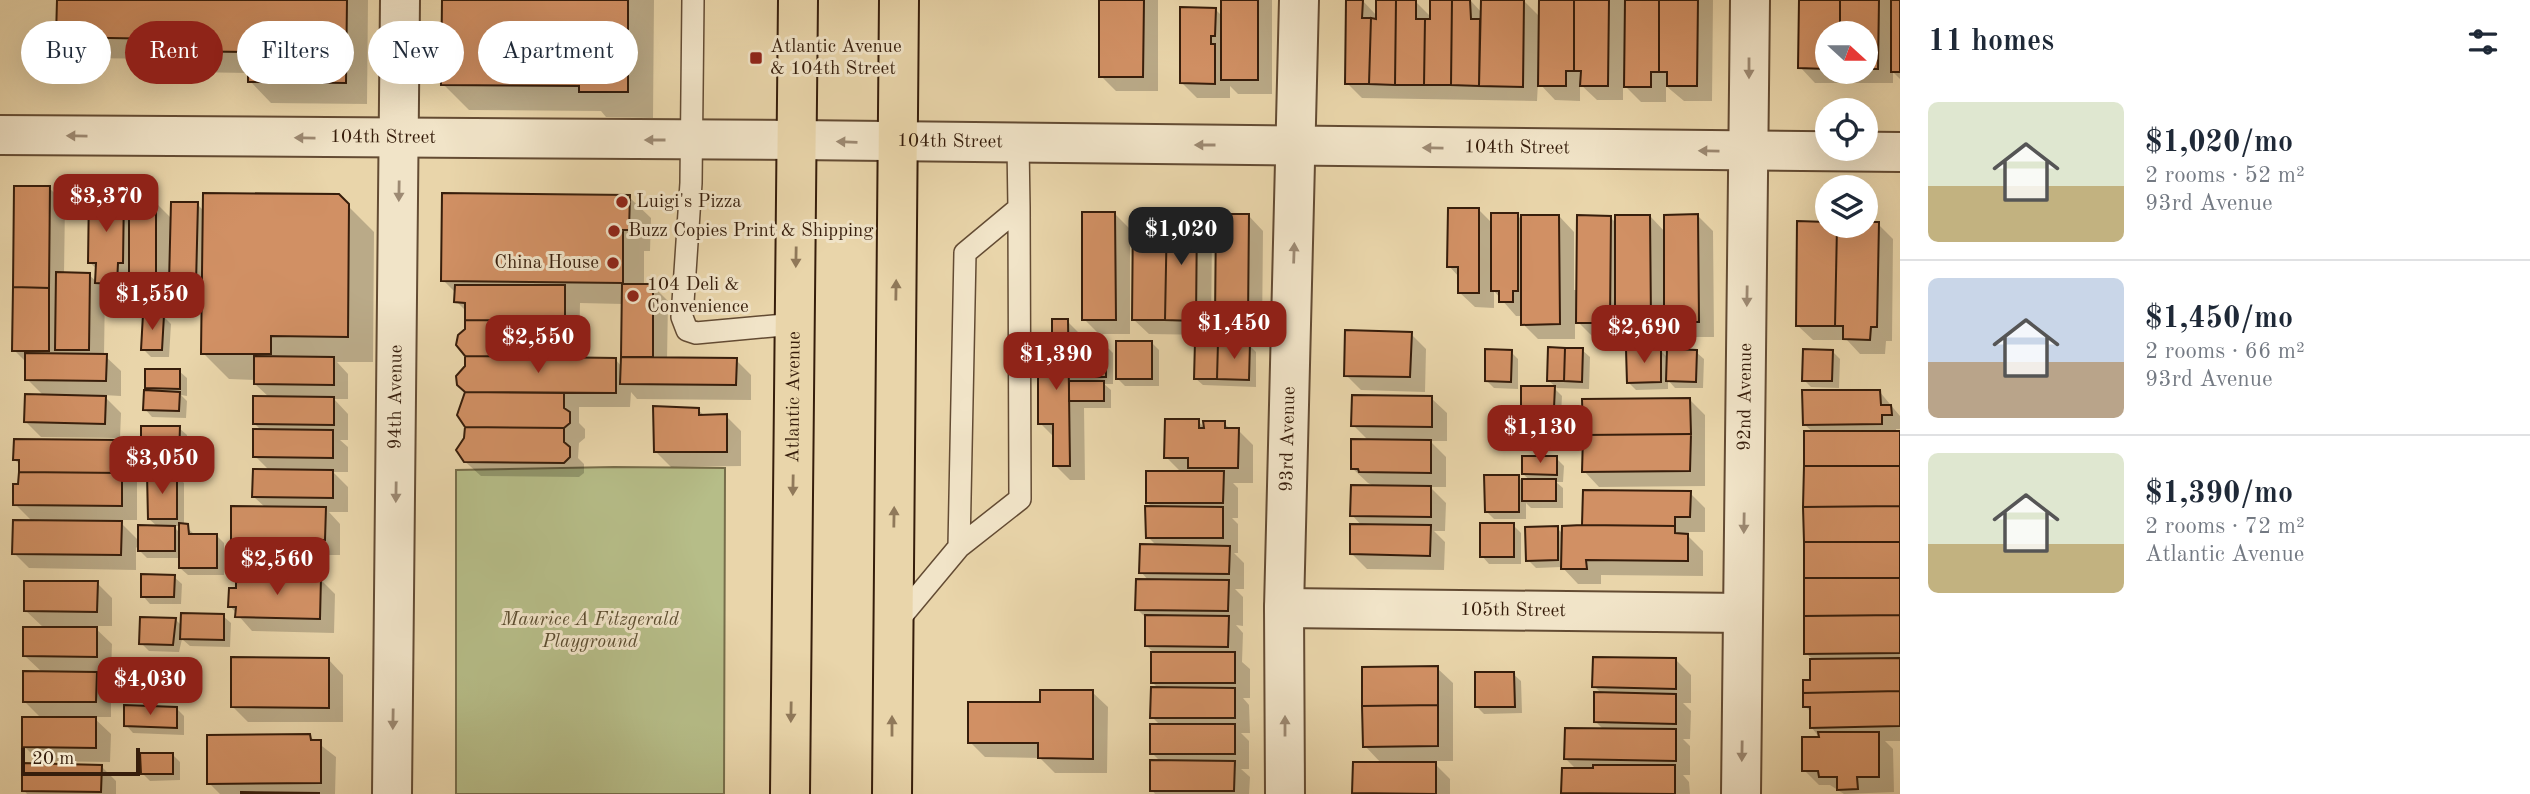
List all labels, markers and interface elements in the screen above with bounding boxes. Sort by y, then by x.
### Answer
chip: Buy [21,21,111,84]
chip: Rent [125,21,223,84]
chip: Filters [237,21,354,84]
chip: New [368,21,464,84]
chip: Apartment [478,21,638,84]
north arrow [1815,21,1878,84]
map controls [1815,21,1878,238]
icon: filters [2464,23,2502,61]
text: 11 homes [1928,27,2054,57]
place label: Atlantic Avenue & 104th Street [770,38,902,79]
marker: Atlantic Avenue & 104th Street [748,50,764,66]
one-way arrow [1743,57,1755,79]
button: locate [1815,98,1878,161]
street label: 104th Street [330,128,436,147]
text: $1,020/mo [2145,128,2293,158]
one-way arrow [66,130,88,142]
icon: home [1984,130,2068,214]
one-way arrow [294,132,316,144]
street label: 104th Street [897,132,1003,152]
one-way arrow [644,134,666,146]
one-way arrow [836,136,858,147]
street label: 104th Street [1464,138,1570,158]
one-way arrow [1194,140,1216,151]
one-way arrow [1422,142,1444,153]
one-way arrow [1698,145,1720,156]
text: 2 rooms · 52 m² [2145,164,2305,187]
pin: $3,370 [49,174,163,234]
button: layers [1815,175,1878,238]
one-way arrow [393,180,405,202]
text: $3,370 [69,185,143,208]
text: 93rd Avenue [2145,192,2273,215]
place label: Luigi's Pizza [636,193,742,212]
marker: Luigi's Pizza [614,194,630,210]
pin: $1,020 [1124,208,1238,267]
text: $1,020 [1144,218,1218,241]
place label: Buzz Copies Print & Shipping [628,222,874,241]
marker: Buzz Copies Print & Shipping [606,223,622,239]
one-way arrow [1289,242,1300,264]
one-way arrow [790,246,802,268]
place label: China House [494,254,599,273]
marker: China House [605,255,621,271]
pin: $1,550 [95,272,209,332]
place label: 104 Deli & Convenience [647,276,749,317]
one-way arrow [890,278,902,300]
text: $1,550 [115,283,189,306]
one-way arrow [1741,285,1753,307]
marker: 104 Deli & Convenience [625,288,641,304]
pin: $1,450 [1177,302,1291,361]
text: $1,450/mo [2145,304,2293,334]
pin: $2,690 [1587,306,1701,365]
icon: home [1984,306,2068,390]
text: $1,450 [1197,312,1271,335]
pin: $2,550 [481,316,595,375]
text: $2,690 [1607,316,1681,339]
text: $2,550 [501,326,575,349]
street label: Atlantic Avenue [784,331,804,463]
pin: $1,390 [999,332,1113,392]
text: 2 rooms · 66 m² [2145,340,2305,363]
text: $1,390 [1019,343,1093,366]
street label: 92nd Avenue [1735,343,1756,451]
street label: 94th Avenue [386,345,406,450]
text: 93rd Avenue [2145,368,2273,391]
street label: 93rd Avenue [1277,386,1299,492]
pin: $1,130 [1483,406,1597,465]
text: $1,130 [1503,416,1577,439]
pin: $3,050 [105,436,219,496]
text: $3,050 [125,447,199,470]
one-way arrow [787,474,799,496]
text: $1,390/mo [2145,479,2293,509]
one-way arrow [390,481,401,503]
icon: home [1984,481,2068,565]
one-way arrow [888,506,900,528]
one-way arrow [1738,512,1750,534]
text: 2 rooms · 72 m² [2145,515,2305,538]
pin: $2,560 [220,538,334,597]
text: Atlantic Avenue [2145,543,2304,566]
text: $2,560 [240,548,314,571]
street label: 105th Street [1460,600,1566,621]
park label: Maurice A Fitzgerald Playground [500,611,680,652]
pin: $4,030 [93,658,207,717]
text: $4,030 [113,668,187,691]
one-way arrow [785,701,797,723]
one-way arrow [387,708,399,730]
one-way arrow [886,715,898,737]
one-way arrow [1279,715,1291,737]
one-way arrow [1736,740,1748,762]
scale bar [21,745,140,777]
text: 20 m [32,750,74,769]

